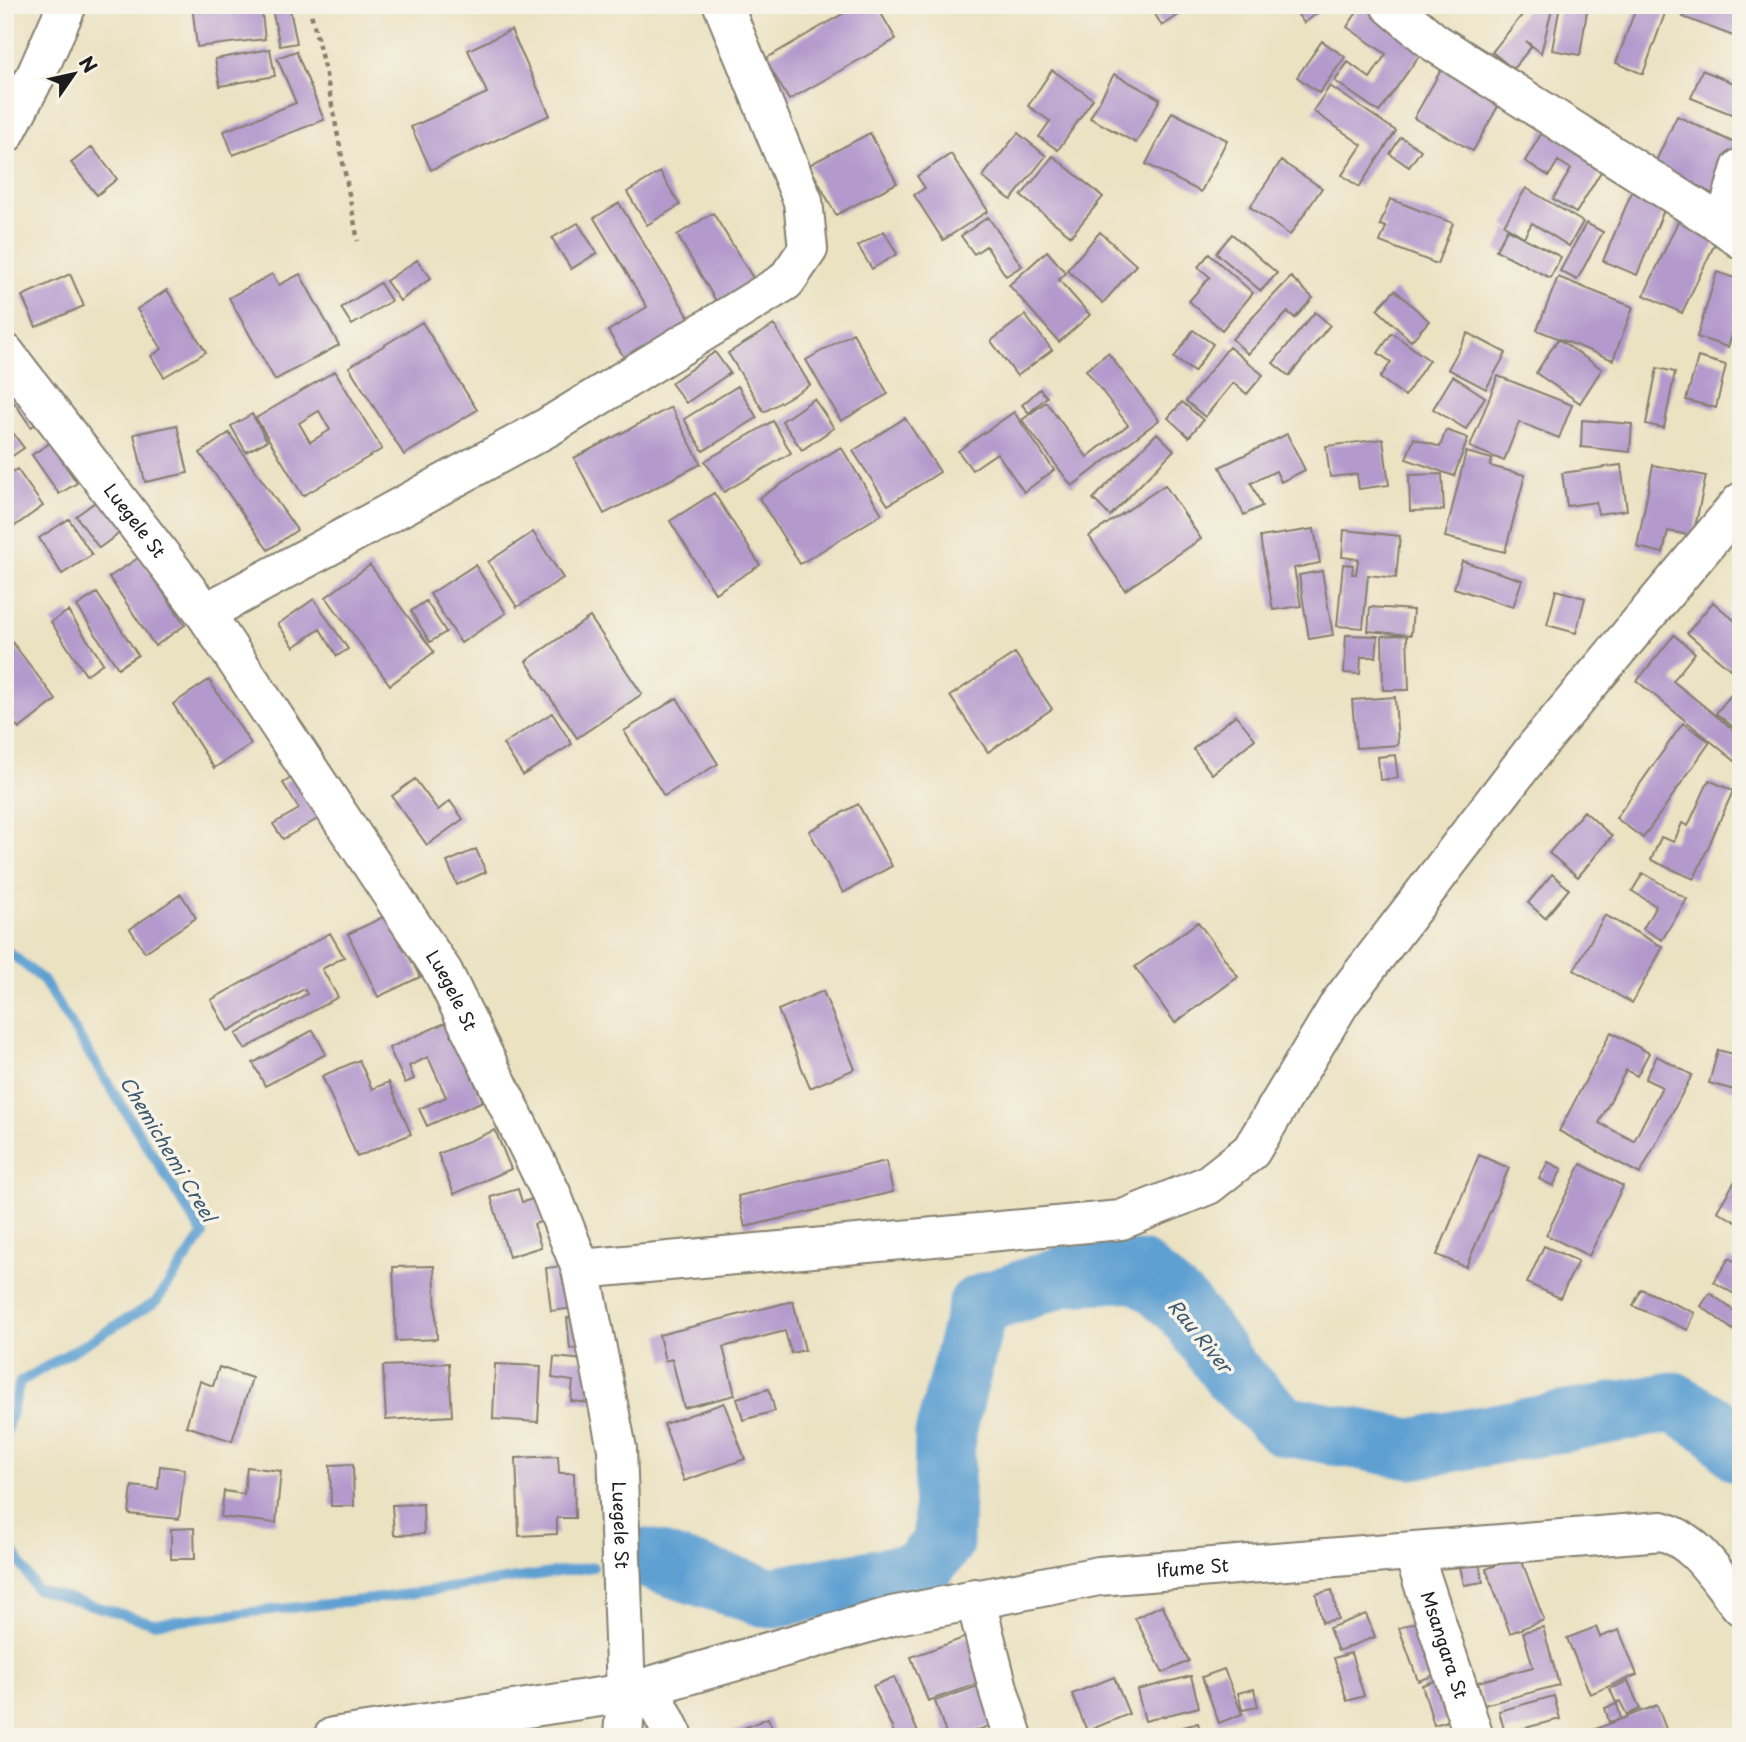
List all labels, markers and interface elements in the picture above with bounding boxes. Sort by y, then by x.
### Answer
north arrow [38,38,108,108]
text: N [73,50,105,78]
street label: Luegele St [98,477,173,563]
street label: Luegele St [420,944,485,1035]
water label: Chemichemi Creel [114,1070,225,1229]
water label: Rau River [1162,1292,1241,1381]
street label: Luegele St [606,1481,636,1569]
street label: Ifume St [1156,1551,1230,1583]
street label: Msangara St [1415,1588,1475,1702]

